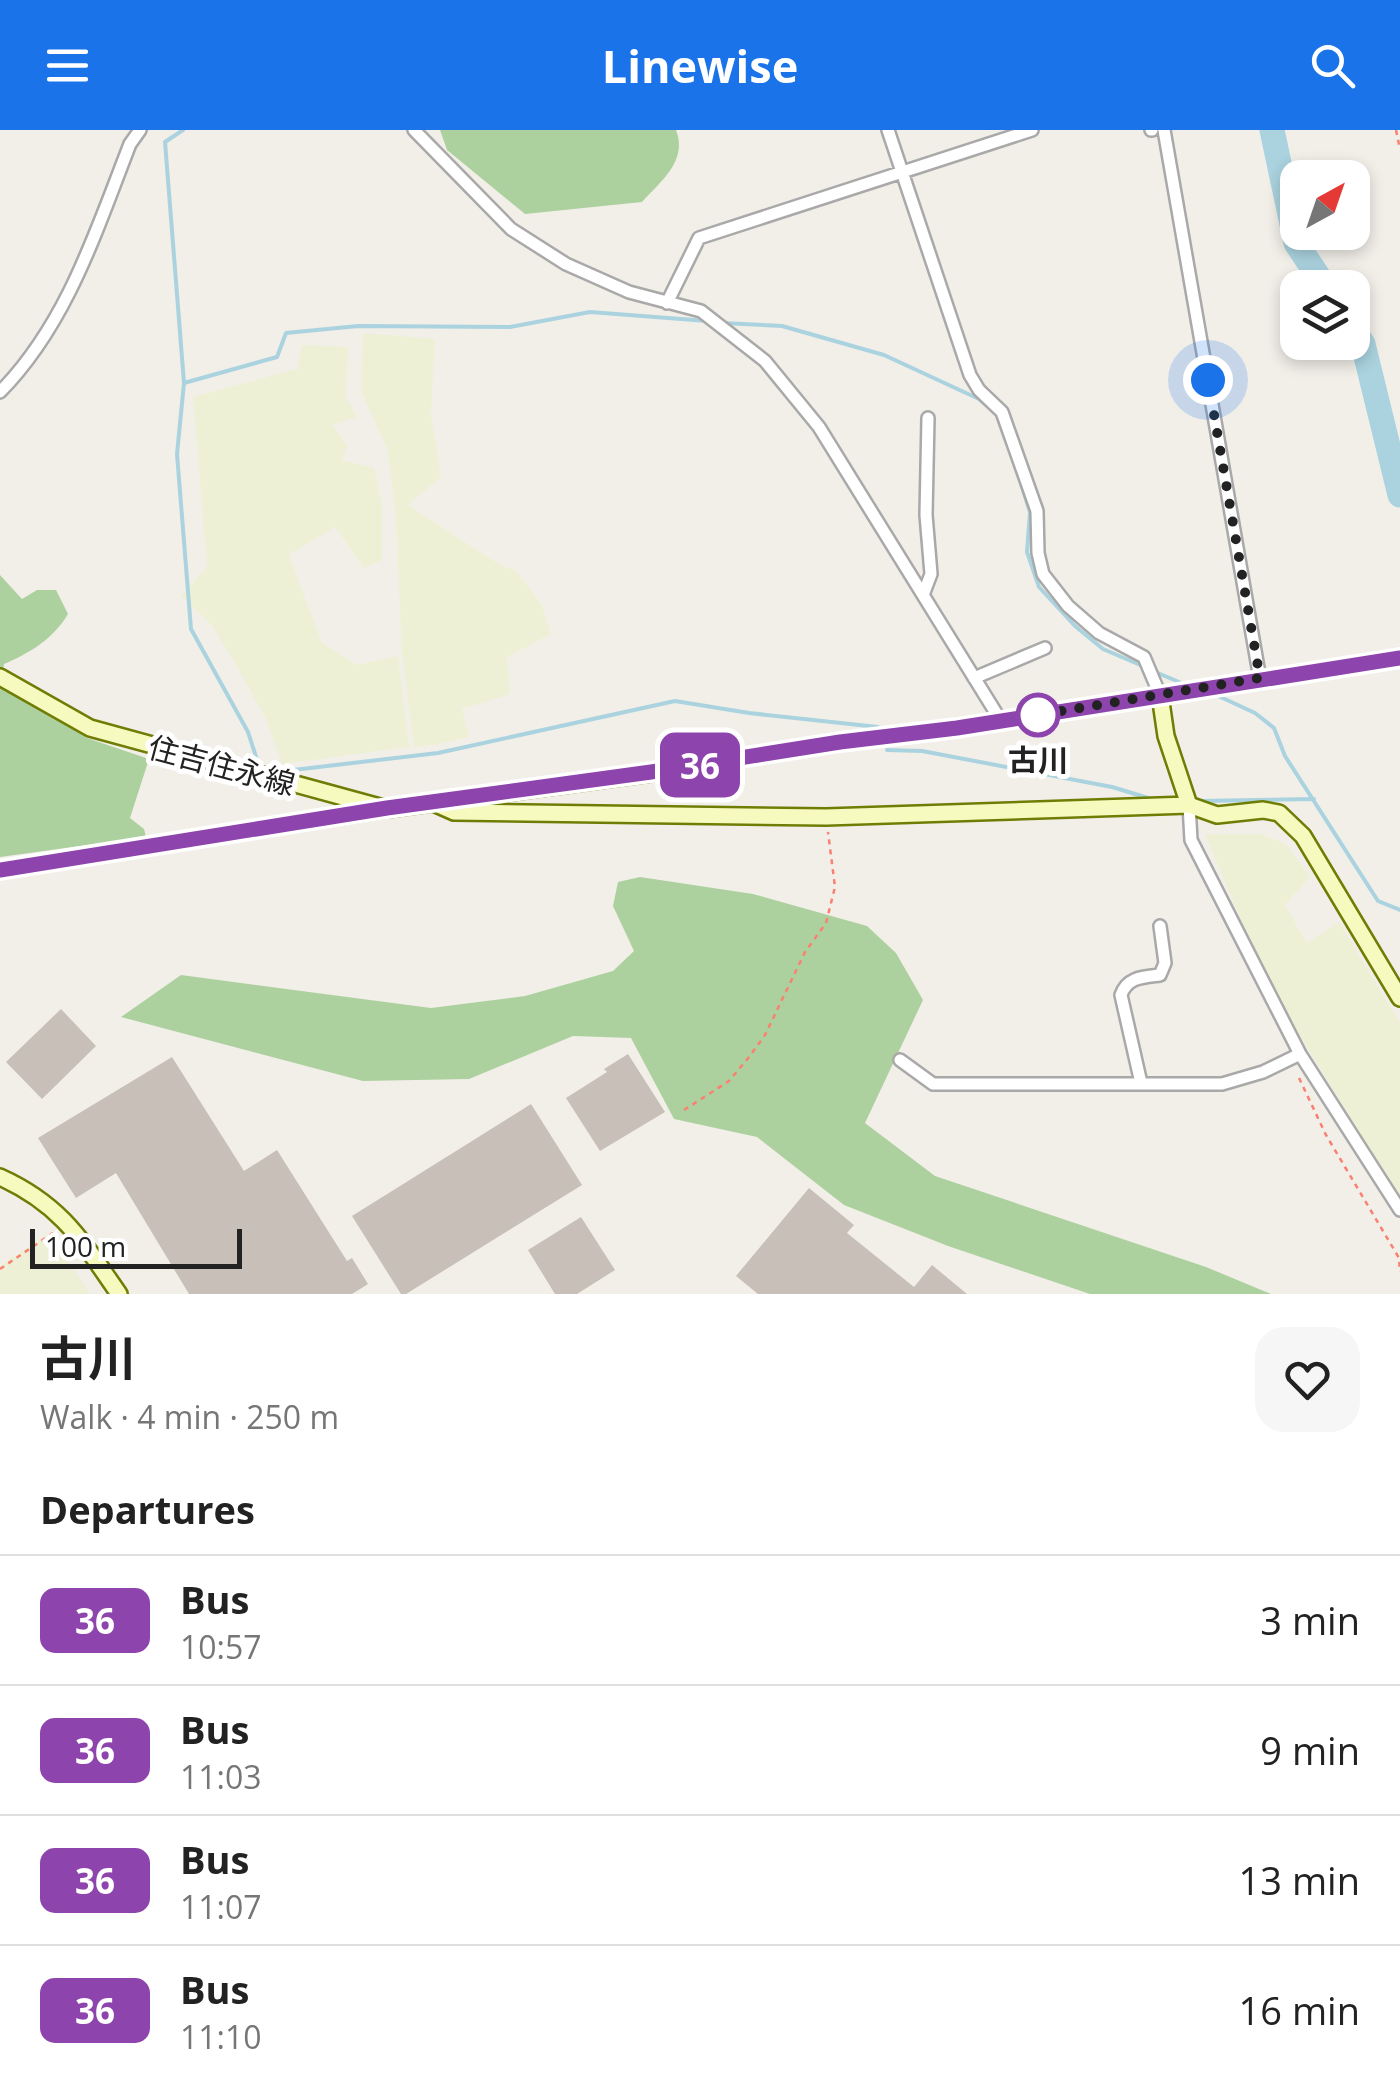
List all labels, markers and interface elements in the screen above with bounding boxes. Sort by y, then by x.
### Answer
text: Linewise [602,35,798,96]
icon: menu [40,38,95,93]
icon: search [1305,38,1360,93]
north arrow [1280,160,1370,250]
map controls [1280,160,1370,360]
button: layers [1280,270,1370,360]
your location [1183,355,1233,405]
marker: 古川 [1017,694,1059,736]
street label: 住吉住永線 [144,726,300,804]
line badge: 36 [655,732,745,798]
place label: 古川 [1008,739,1068,780]
text: 36 [680,742,720,789]
scale bar [30,1224,242,1268]
text: 100 m [45,1227,126,1265]
text: 古川 [40,1325,136,1390]
button: heart [1255,1327,1360,1432]
text: Walk · 4 min · 250 m [40,1395,339,1438]
text: Departures [40,1483,255,1535]
text: Bus [180,1573,249,1625]
text: 3 min [1260,1594,1360,1646]
text: 36 [75,1597,115,1644]
text: 10:57 [180,1625,262,1668]
text: Bus [180,1703,249,1755]
text: 9 min [1260,1724,1360,1776]
text: 36 [75,1727,115,1774]
text: 11:03 [180,1755,262,1798]
text: Bus [180,1833,249,1885]
text: 13 min [1239,1854,1360,1906]
text: 36 [75,1857,115,1904]
text: 11:07 [180,1885,262,1928]
text: Bus [180,1963,249,2015]
text: 16 min [1239,1984,1360,2036]
text: 36 [75,1987,115,2034]
text: 11:10 [180,2015,262,2058]

